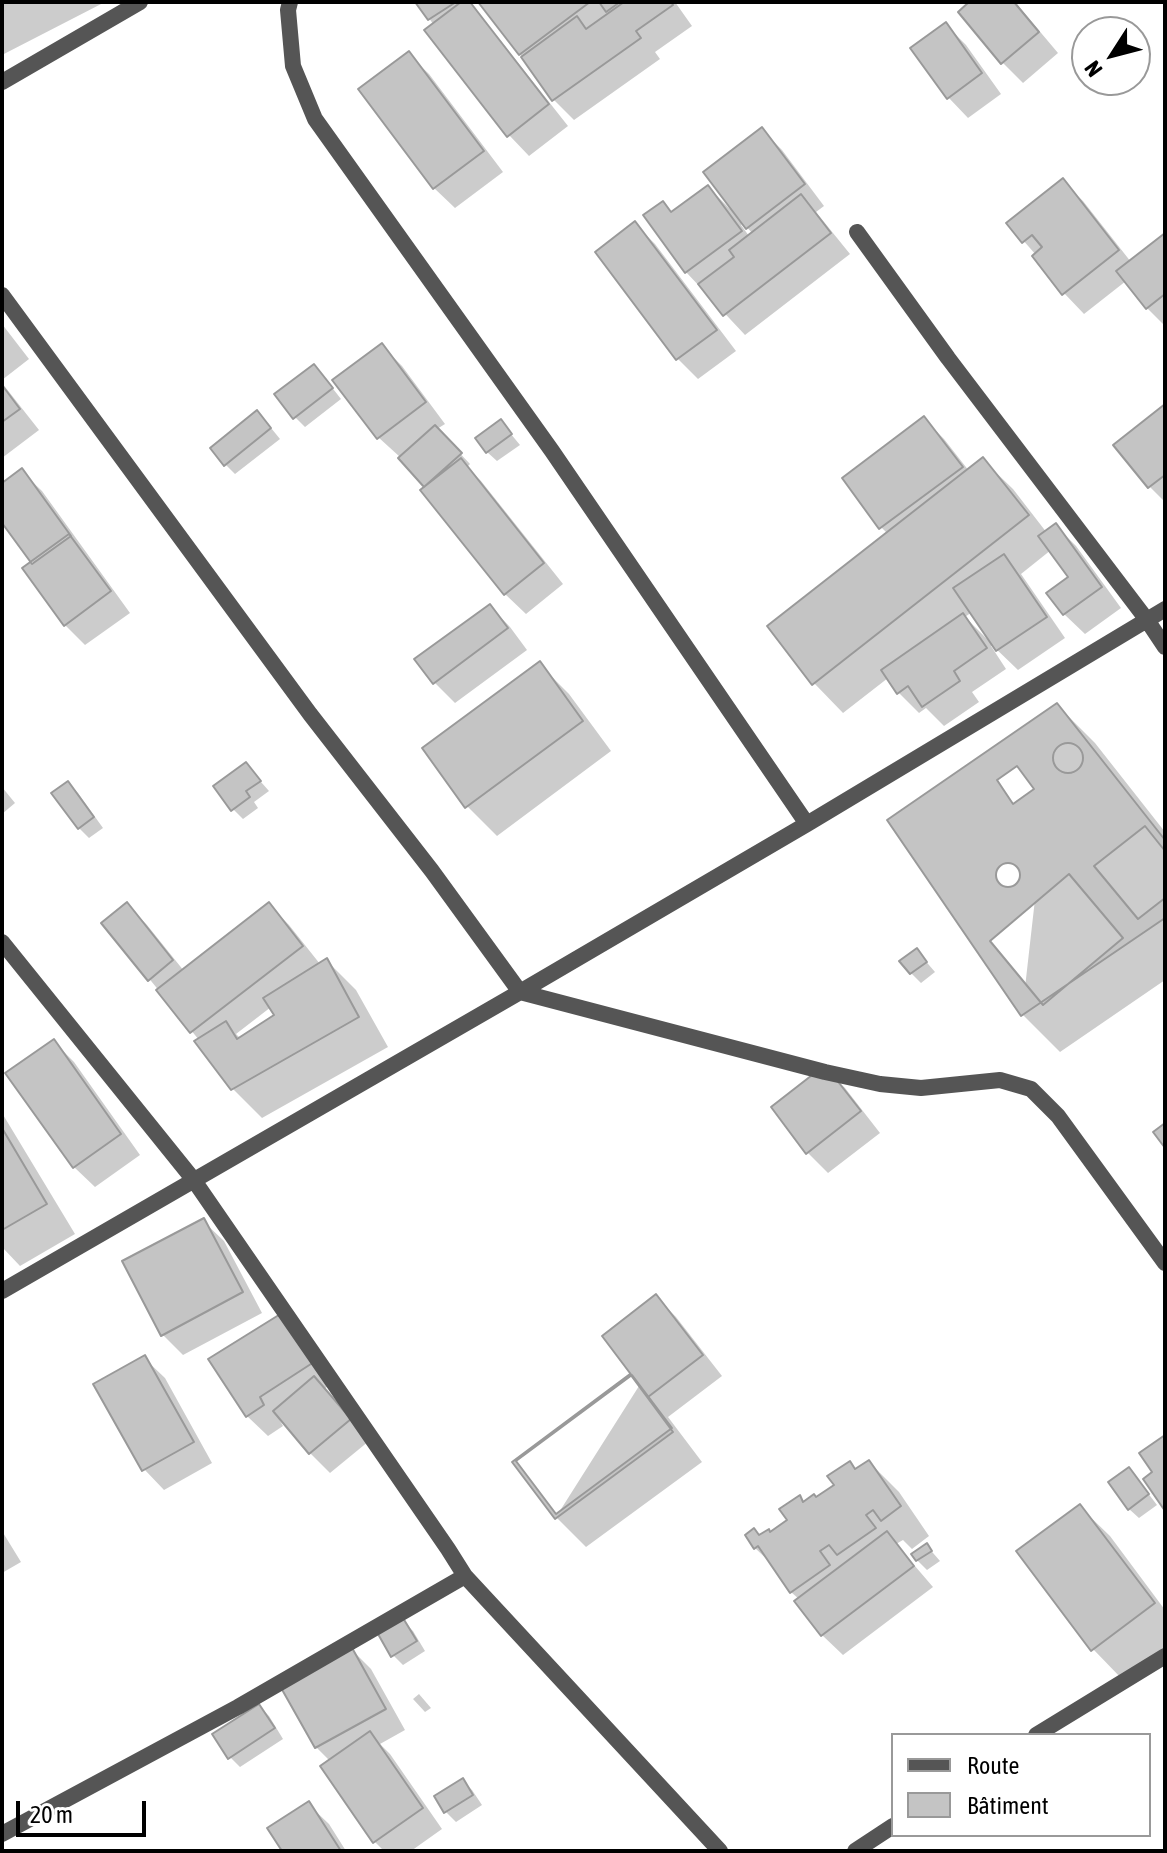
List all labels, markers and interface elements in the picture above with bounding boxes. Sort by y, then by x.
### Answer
north arrow [1071,16,1151,96]
text: N [1079,56,1108,82]
legend [891,1733,1151,1837]
text: Route [967,1752,1019,1779]
scale bar [20,1785,150,1835]
text: Bâtiment [967,1792,1049,1819]
text: 20 m [30,1801,73,1828]

